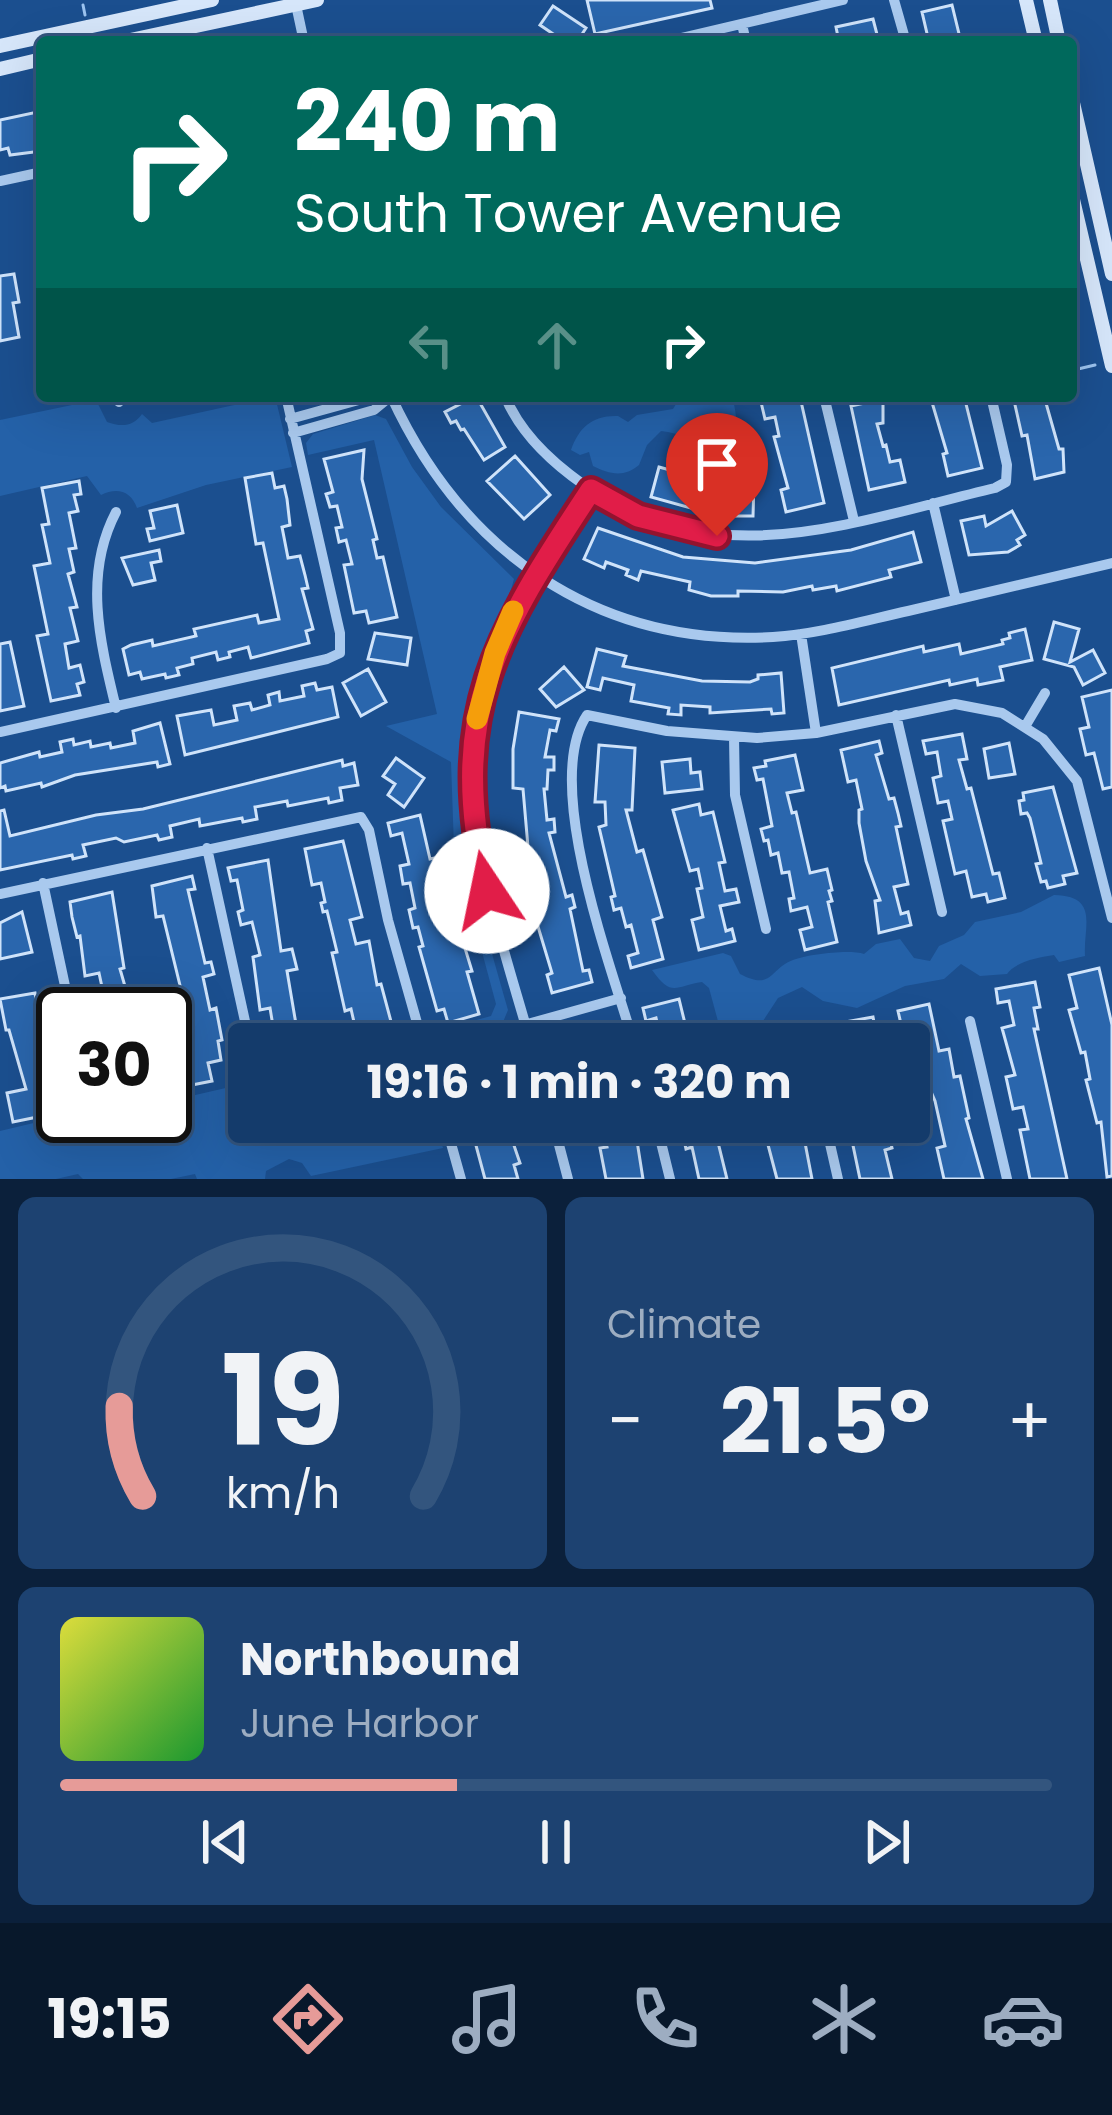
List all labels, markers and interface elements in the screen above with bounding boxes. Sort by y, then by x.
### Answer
text: 240 m [294,63,560,180]
icon: right [96,84,252,240]
text: South Tower Avenue [294,175,842,251]
icon: left [398,312,464,378]
icon: ahead [524,312,590,378]
icon: right [650,312,716,378]
pin [666,413,768,536]
icon: arrive [684,431,750,497]
position arrow [424,828,550,954]
speed limit sign: 30 [36,987,192,1143]
text: 19:16 · 1 min · 320 m [366,1051,792,1114]
text: Climate [607,1297,761,1352]
text: 19 [221,1314,344,1489]
text: 21.5° [720,1358,931,1485]
text: − [607,1375,643,1467]
text: + [1007,1375,1052,1467]
text: km/h [225,1463,340,1523]
text: Northbound [240,1628,521,1691]
text: June Harbor [240,1696,479,1751]
icon: previous [192,1809,258,1875]
icon: pause [523,1809,589,1875]
icon: next [854,1809,920,1875]
icon: directions [266,1977,350,2061]
icon: music [445,1977,529,2061]
icon: phone [623,1977,707,2061]
icon: climate [802,1977,886,2061]
icon: car [981,1977,1065,2061]
text: 19:15 [47,1981,172,2057]

